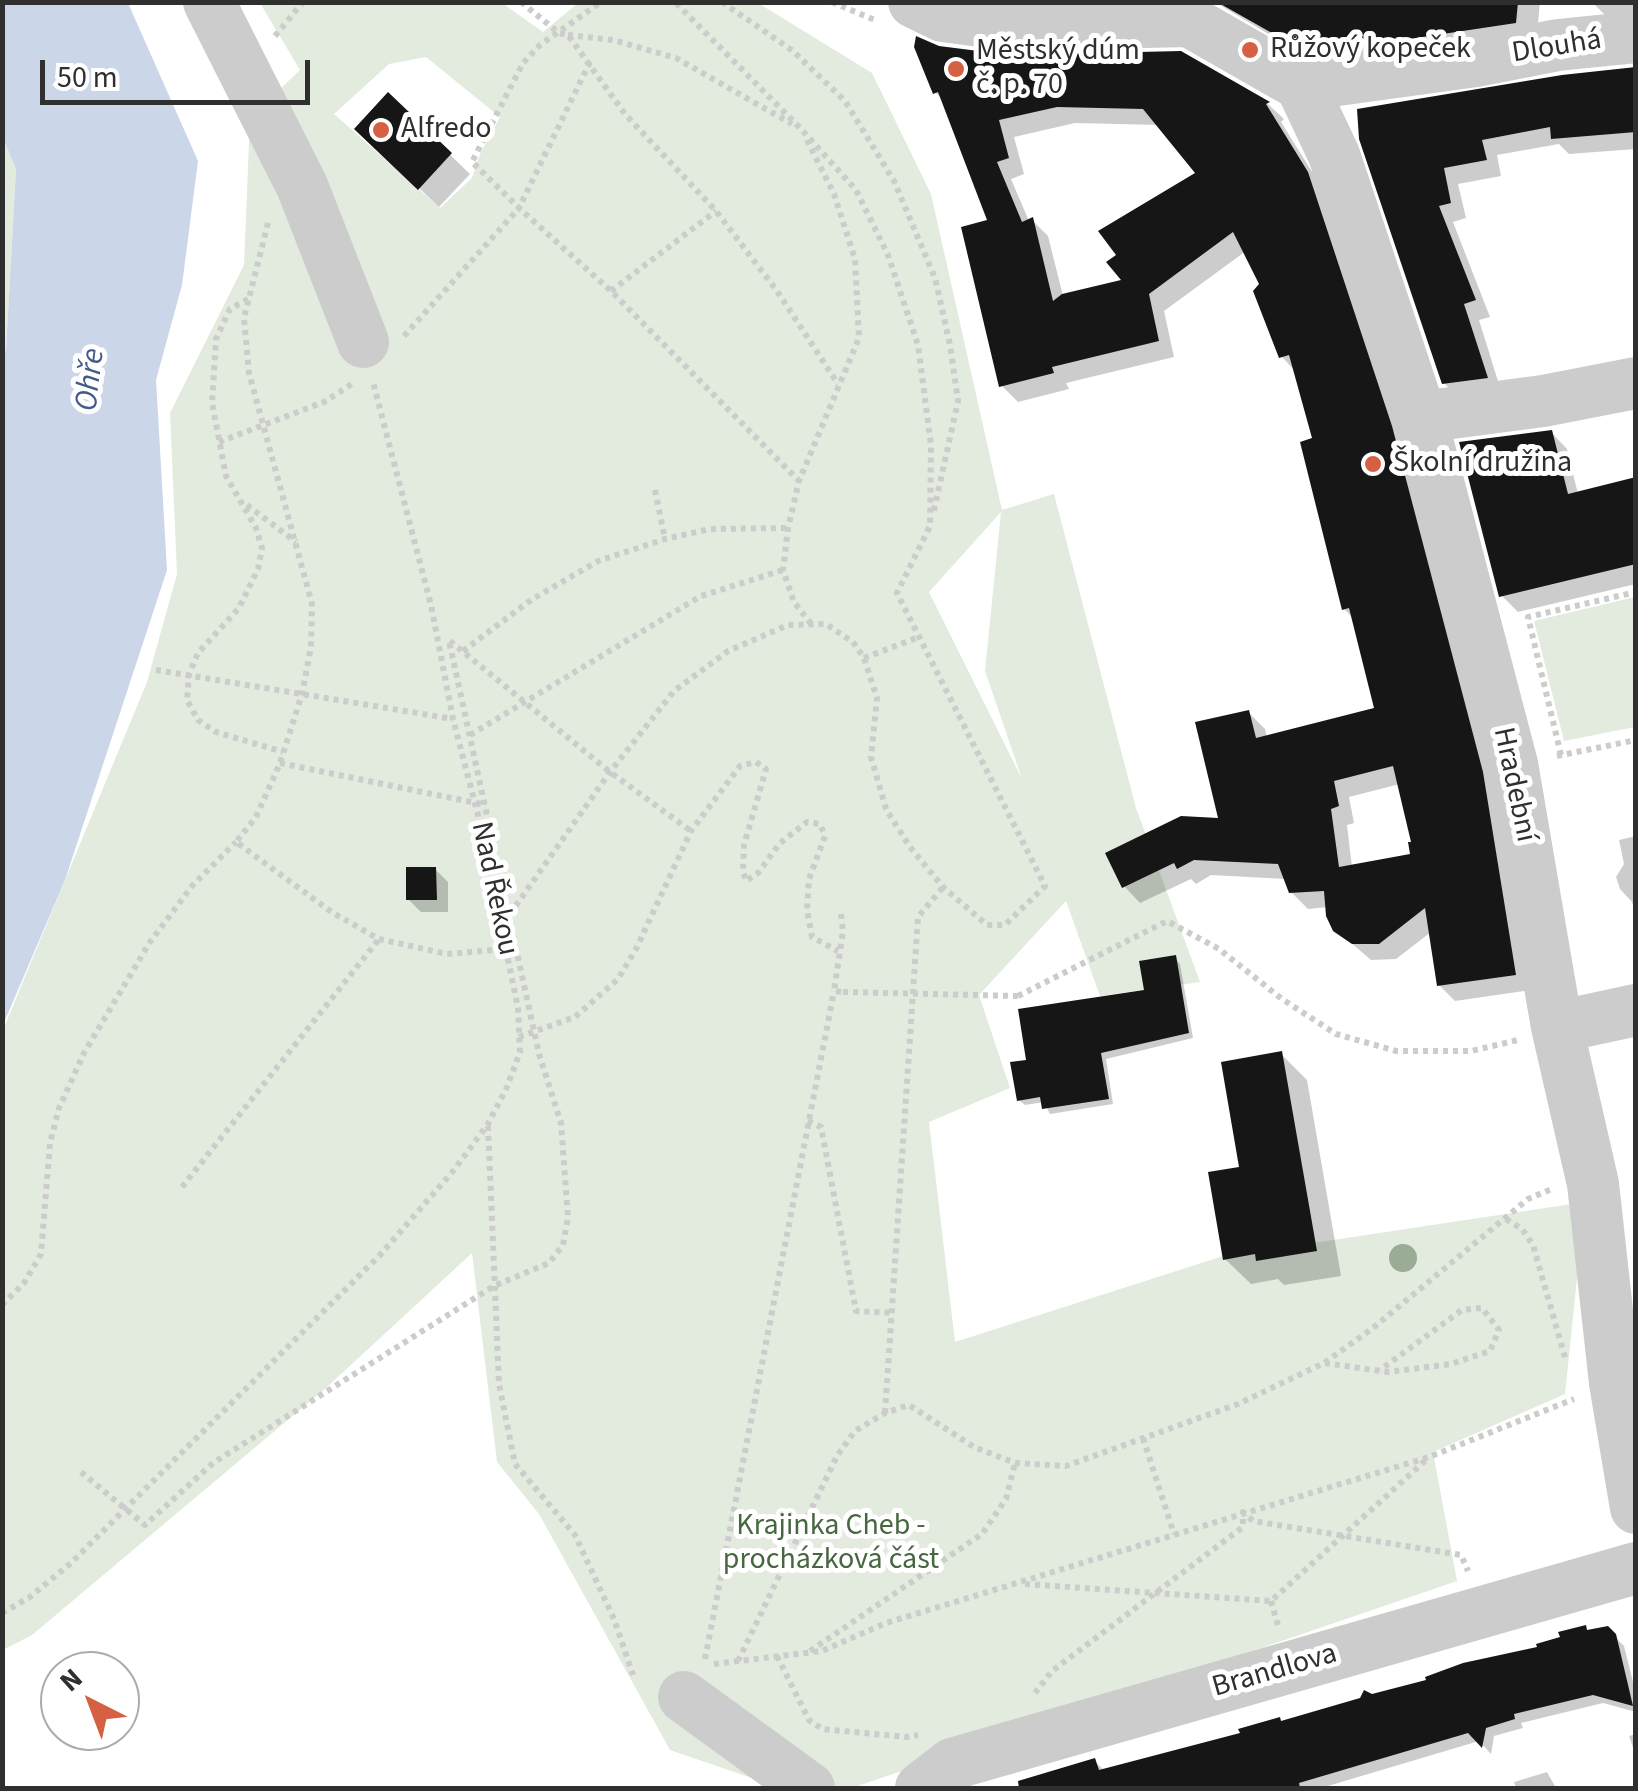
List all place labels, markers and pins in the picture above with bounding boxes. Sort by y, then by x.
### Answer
place label: Růžový kopeček [1270,32,1471,68]
place label: Městský dúm č. p. 70 [976,34,1140,104]
marker: Růžový kopeček [1239,39,1261,61]
marker: Městský dúm č. p. 70 [945,58,967,80]
place label: Alfredo [401,112,492,148]
marker: Alfredo [370,119,392,141]
place label: Školní družina [1393,446,1572,482]
marker: Školní družina [1362,453,1384,475]

